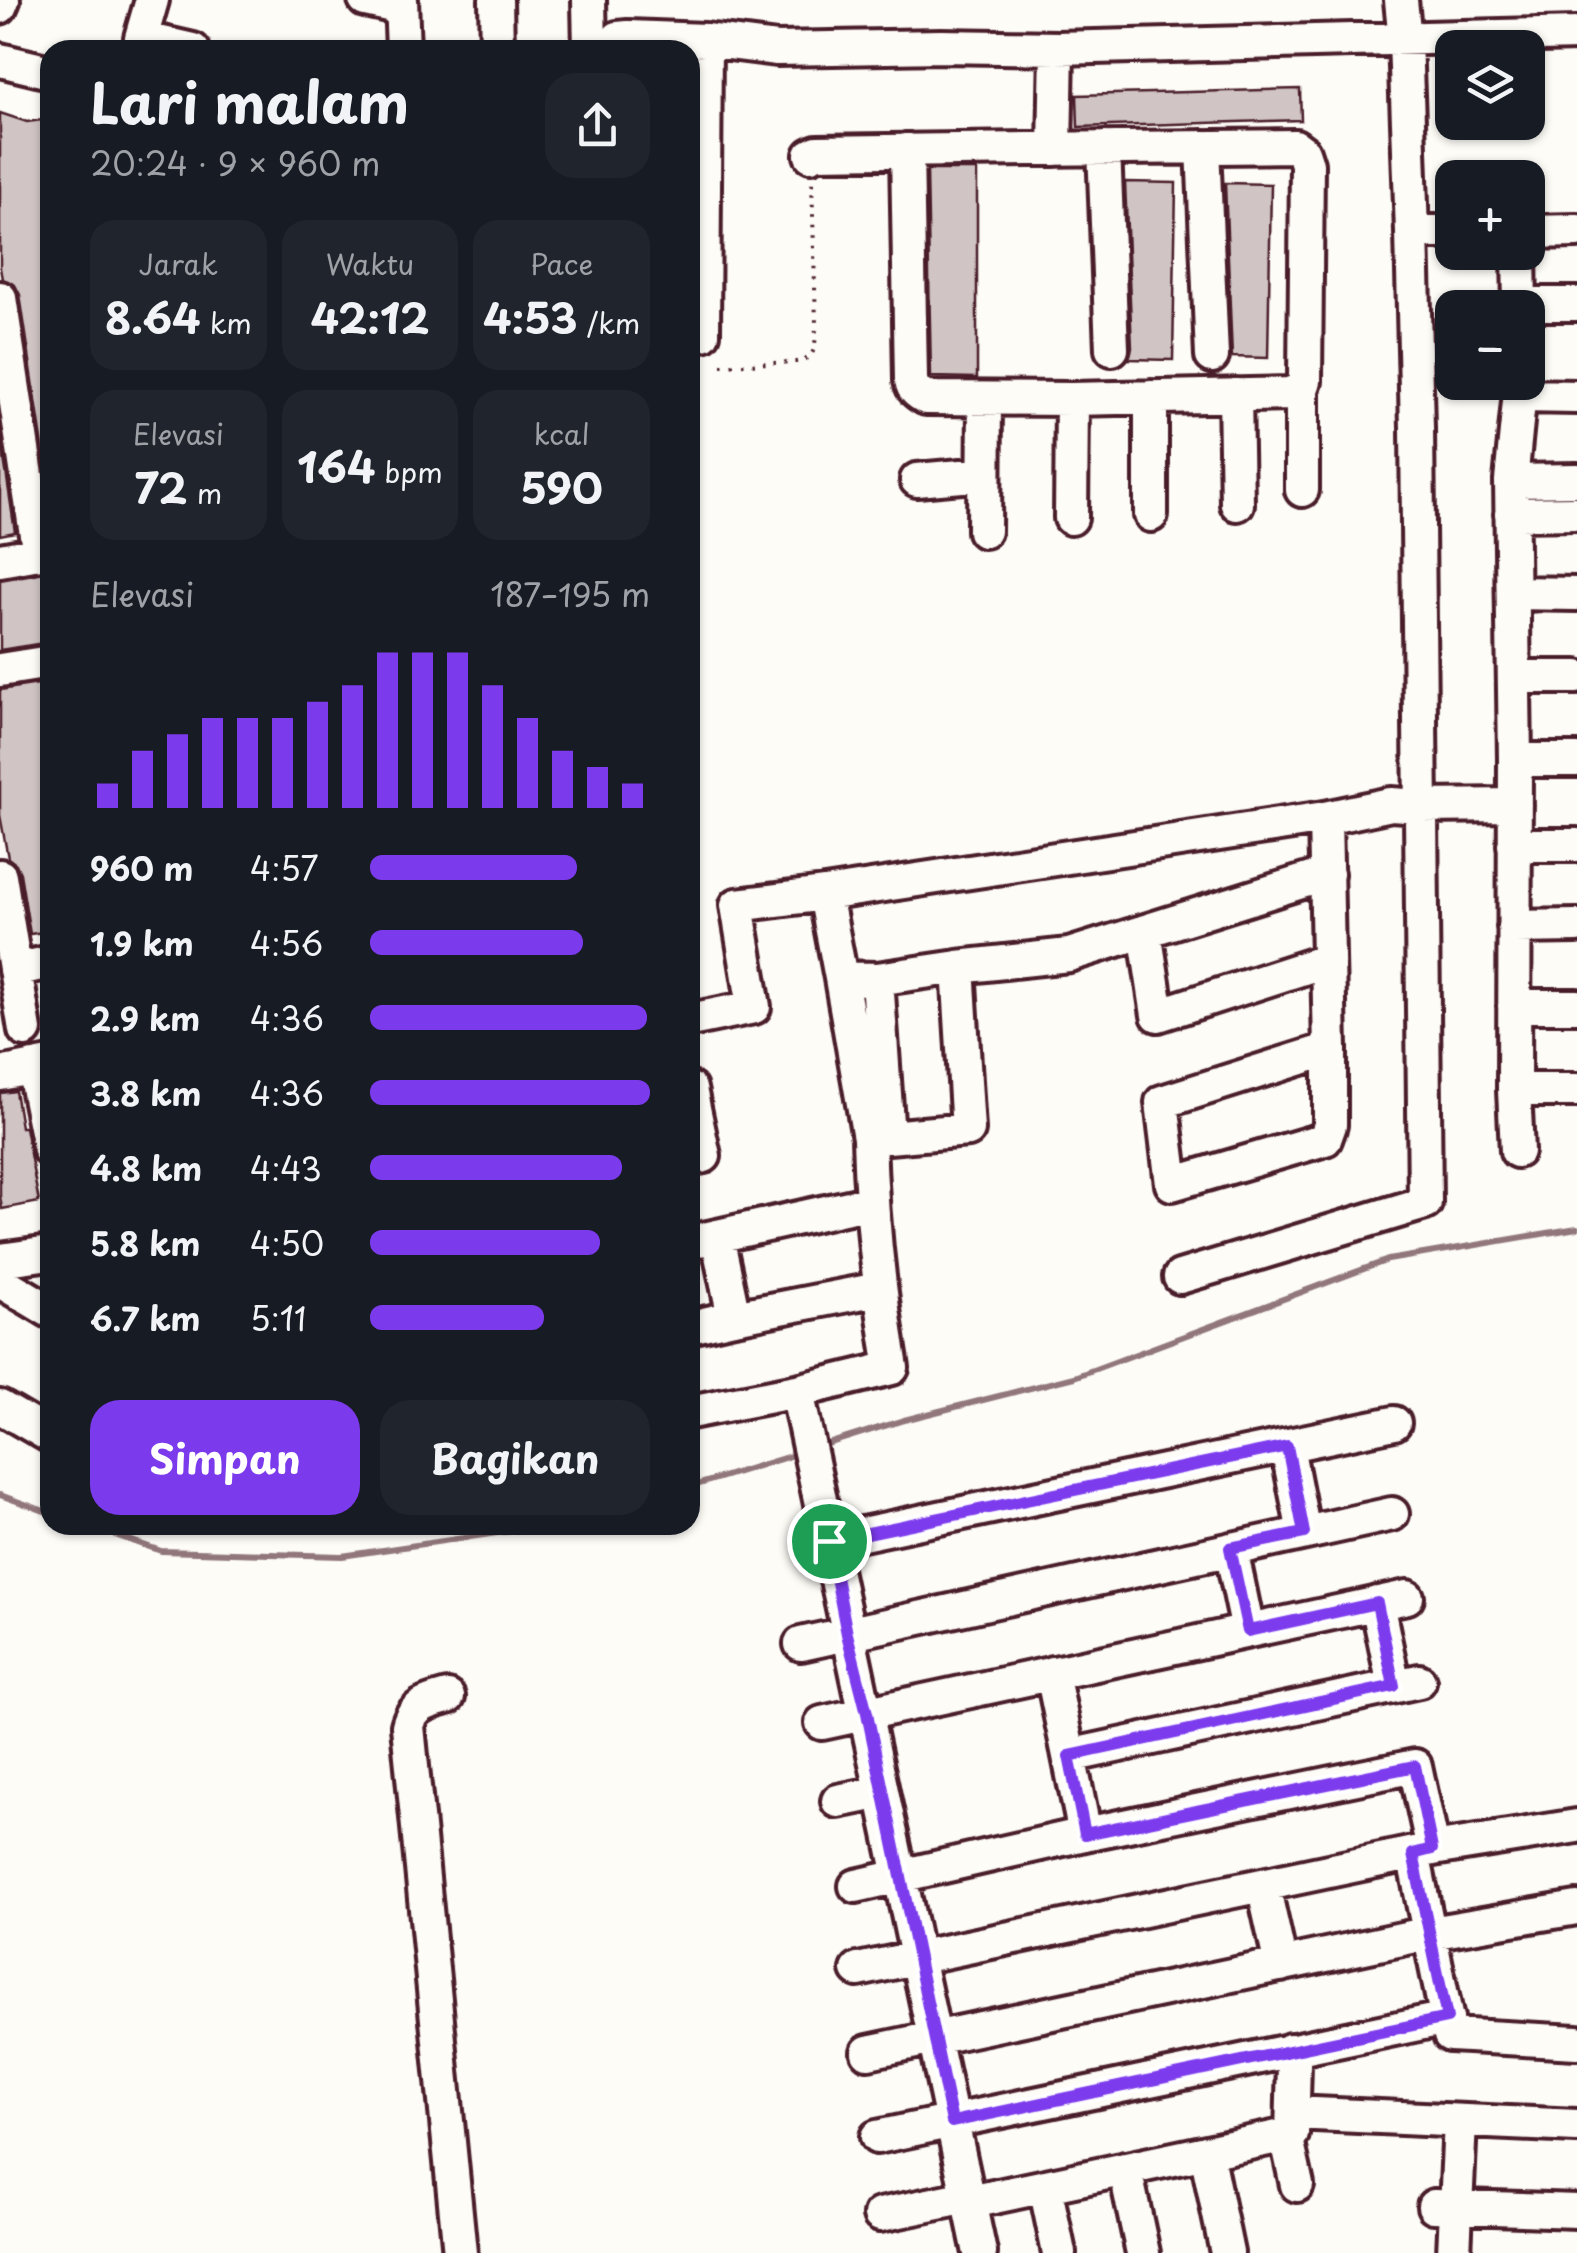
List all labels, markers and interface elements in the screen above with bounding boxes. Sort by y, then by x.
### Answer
map controls [1435,30,1545,400]
button: layers [1435,30,1545,140]
text: Lari malam [90,60,409,143]
button: share [545,73,650,178]
text: 20:24 · 9 × 960 m [90,139,380,187]
button: + [1435,160,1545,270]
text: Jarak [139,242,218,285]
text: Waktu [326,242,414,285]
text: Pace [530,242,593,285]
text: 8.64 [105,285,201,348]
text: 42:12 [311,285,429,348]
text: 4:53 [483,285,578,348]
button: − [1435,290,1545,400]
text: km [201,301,252,344]
text: /km [578,301,640,344]
text: Elevasi [133,412,224,455]
text: kcal [534,412,590,455]
text: 164 [297,434,376,497]
text: bpm [376,450,443,493]
text: 72 [135,455,188,518]
text: 590 [520,455,603,518]
text: m [188,471,222,514]
text: Elevasi [90,570,194,618]
text: 187–195 m [490,570,650,618]
text: 960 m [90,844,194,892]
text: 4:57 [250,844,319,892]
text: 1.9 km [90,919,194,967]
text: 4:56 [250,919,323,967]
text: 2.9 km [90,994,200,1042]
text: 4:36 [250,994,324,1042]
text: 3.8 km [90,1069,201,1117]
text: 4:36 [250,1069,324,1117]
text: 4.8 km [90,1144,202,1192]
text: 4:43 [250,1144,322,1192]
text: 5.8 km [90,1219,200,1267]
text: 4:50 [250,1219,324,1267]
text: 6.7 km [90,1294,200,1342]
text: 5:11 [250,1294,307,1342]
button: Simpan [90,1400,360,1515]
button: Bagikan [380,1400,650,1515]
pin [787,1499,872,1584]
icon: arrive [802,1514,857,1569]

